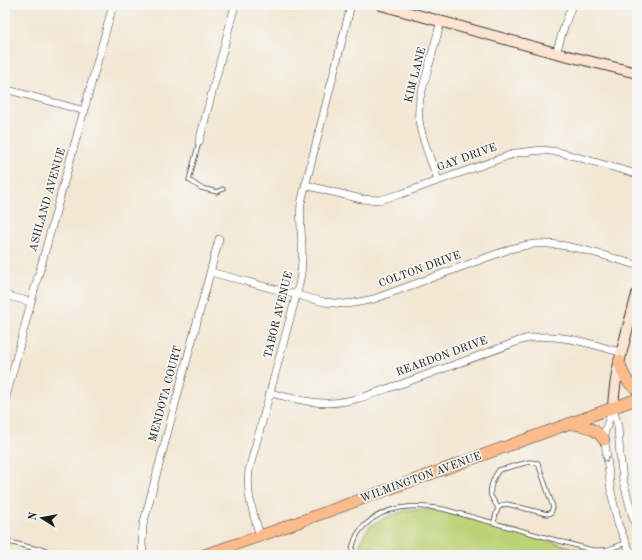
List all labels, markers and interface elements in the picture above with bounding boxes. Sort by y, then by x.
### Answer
street label: KIM LANE [404,46,428,104]
street label: GAY DRIVE [436,142,498,174]
street label: ASHLAND AVENUE [28,147,68,253]
street label: COLTON DRIVE [378,250,462,290]
street label: TABOR AVENUE [263,271,295,359]
street label: REARDON DRIVE [395,335,489,379]
street label: MENDOTA COURT [148,345,184,443]
street label: WILMINGTON AVENUE [359,451,483,505]
one-way arrow [602,456,611,462]
north arrow [22,498,62,538]
text: N [27,511,40,522]

